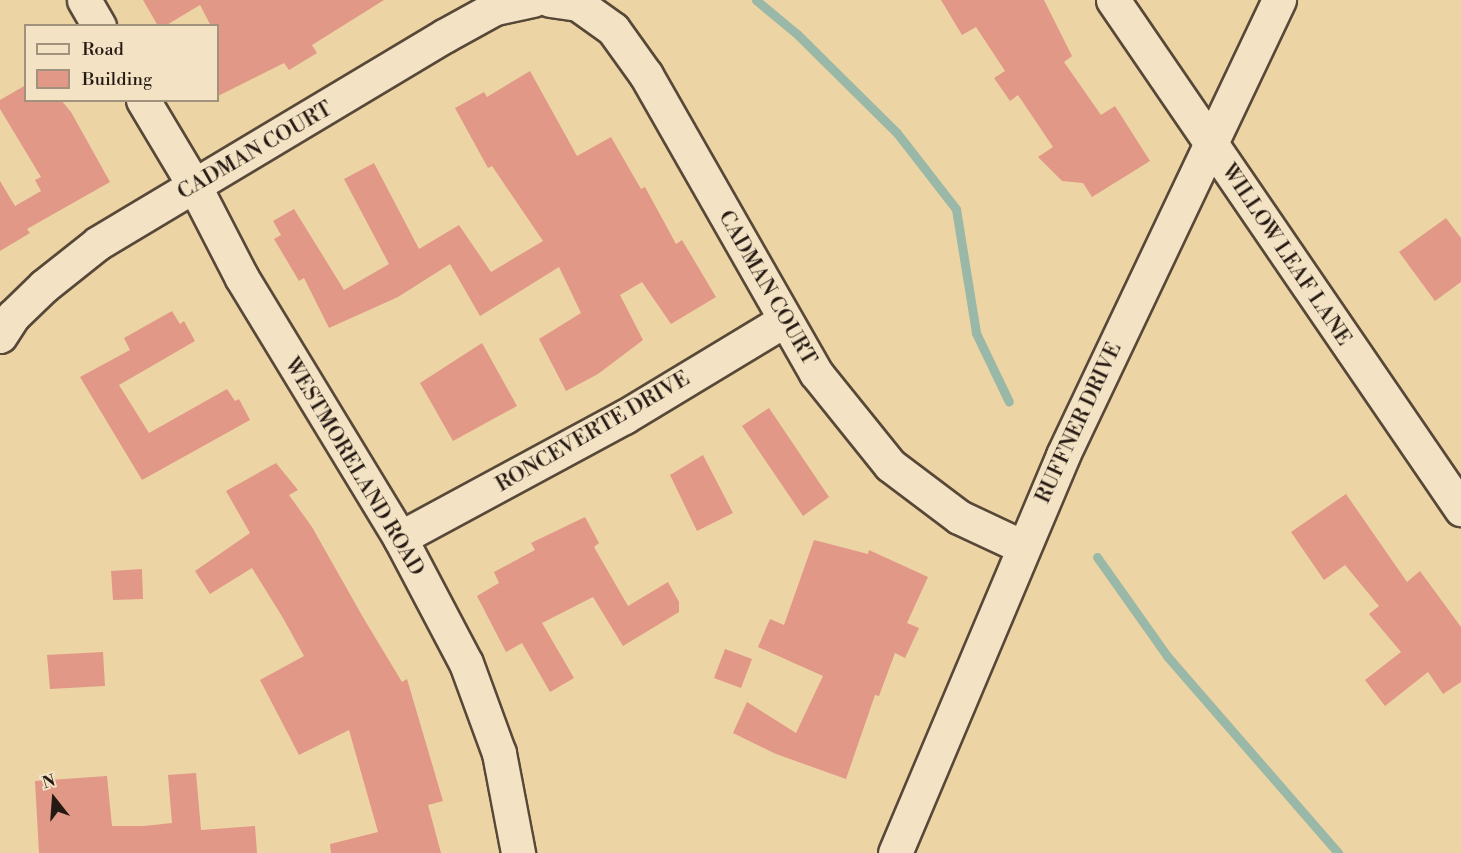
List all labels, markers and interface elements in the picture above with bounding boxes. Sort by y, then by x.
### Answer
legend [24,24,219,102]
text: Road [82,38,124,61]
text: Building [82,68,152,91]
street label: CADMAN COURT [173,97,337,205]
street label: WILLOW LEAF LANE [1216,159,1356,351]
street label: CADMAN COURT [713,206,821,370]
street label: RUFFNER DRIVE [1031,339,1127,507]
street label: WESTMORELAND ROAD [279,353,429,581]
street label: RONCEVERTE DRIVE [492,366,694,498]
north arrow [24,769,84,829]
text: N [40,770,58,793]

